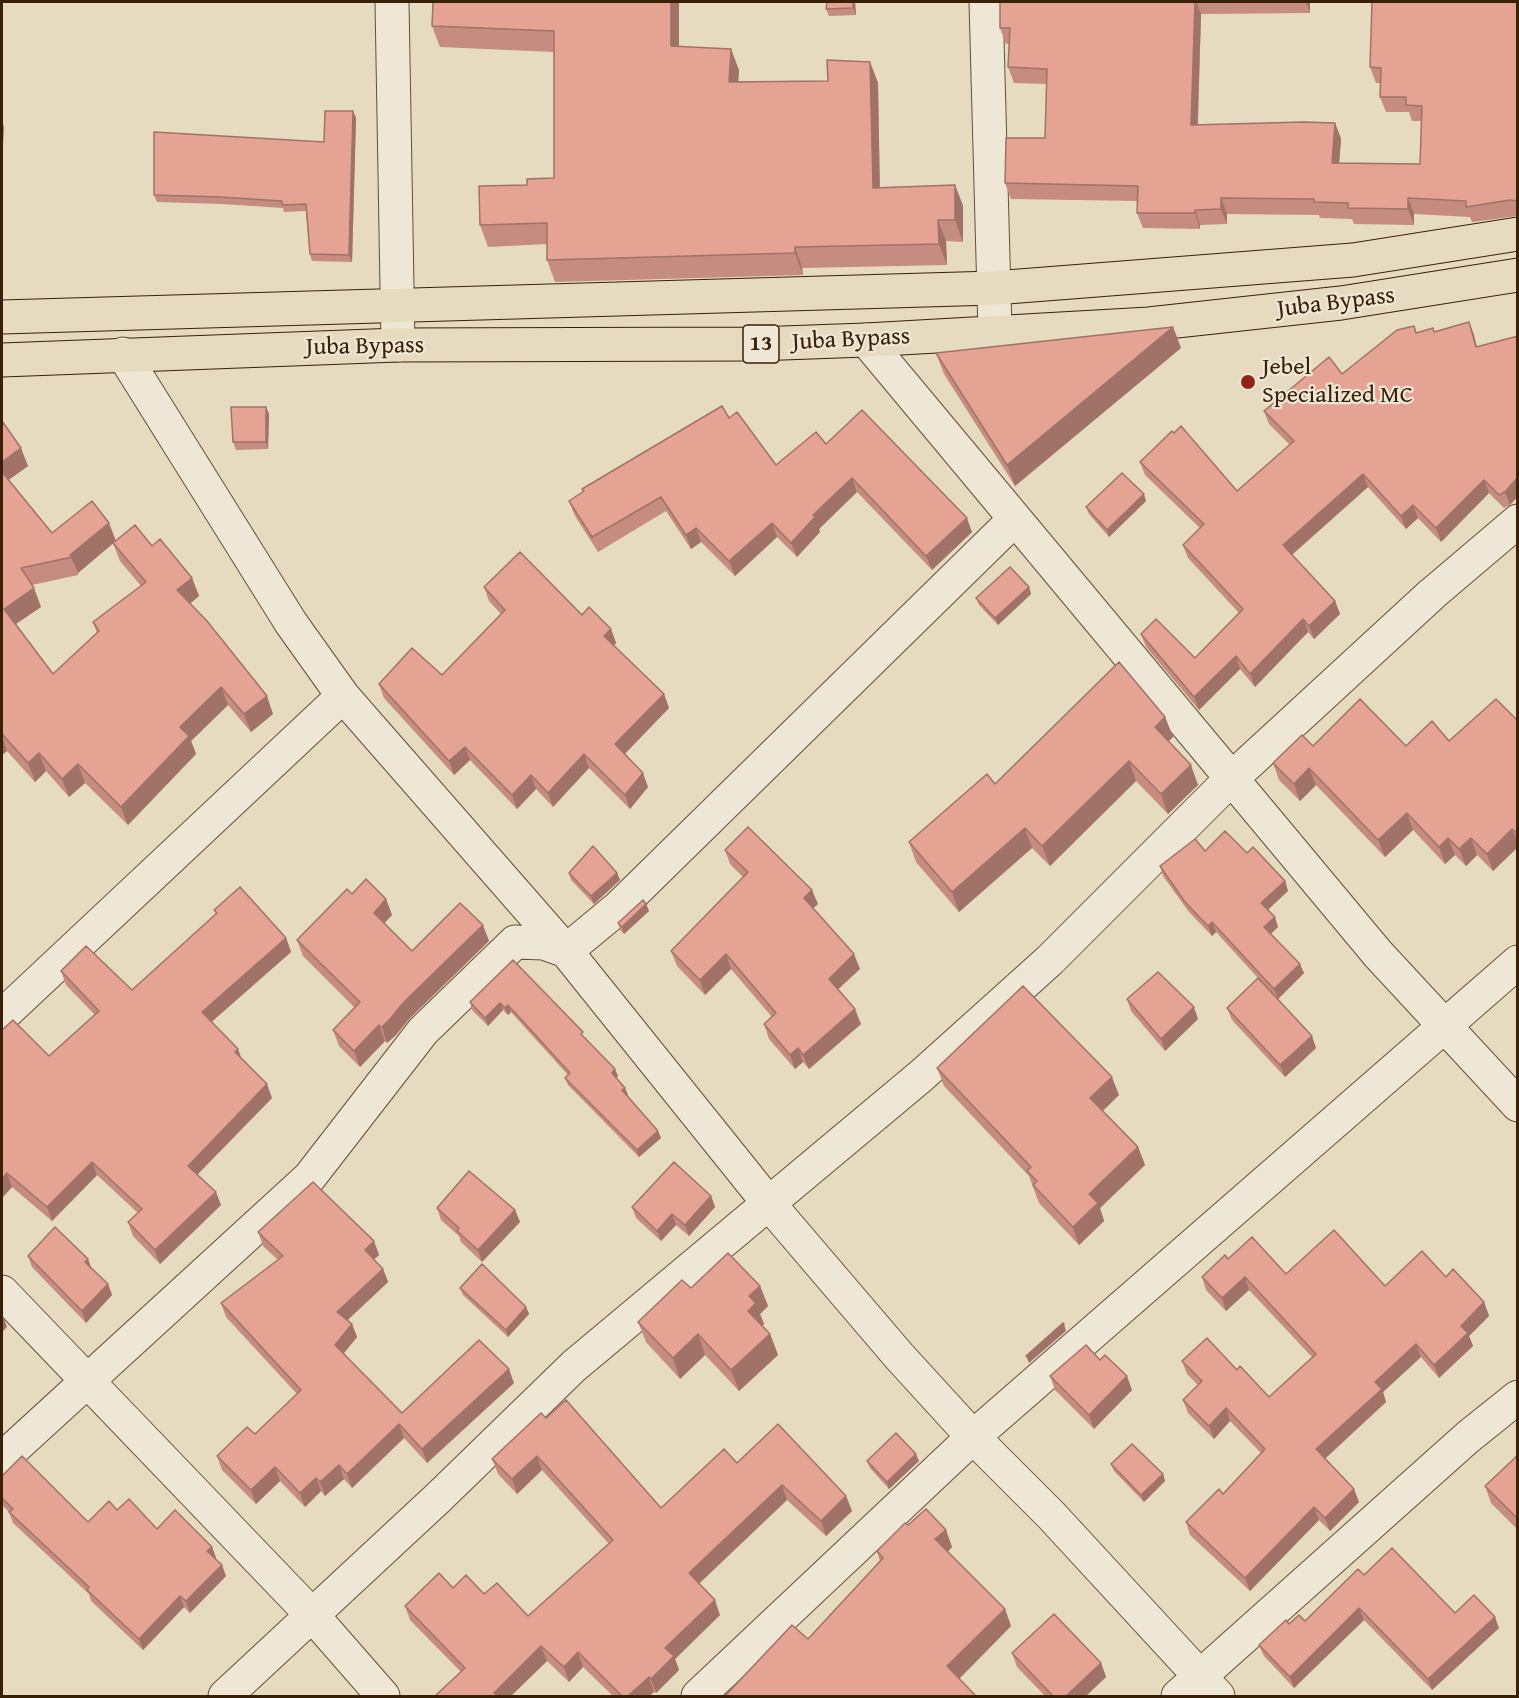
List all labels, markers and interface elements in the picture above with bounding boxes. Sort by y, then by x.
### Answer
street label: Juba Bypass [1275,281,1397,325]
street label: Juba Bypass [791,323,911,357]
road number: 13 [743,325,779,363]
street label: Juba Bypass [306,332,424,362]
place label: Jebel Specialized MC [1262,354,1413,410]
marker: Jebel Specialized MC [1239,373,1257,391]

